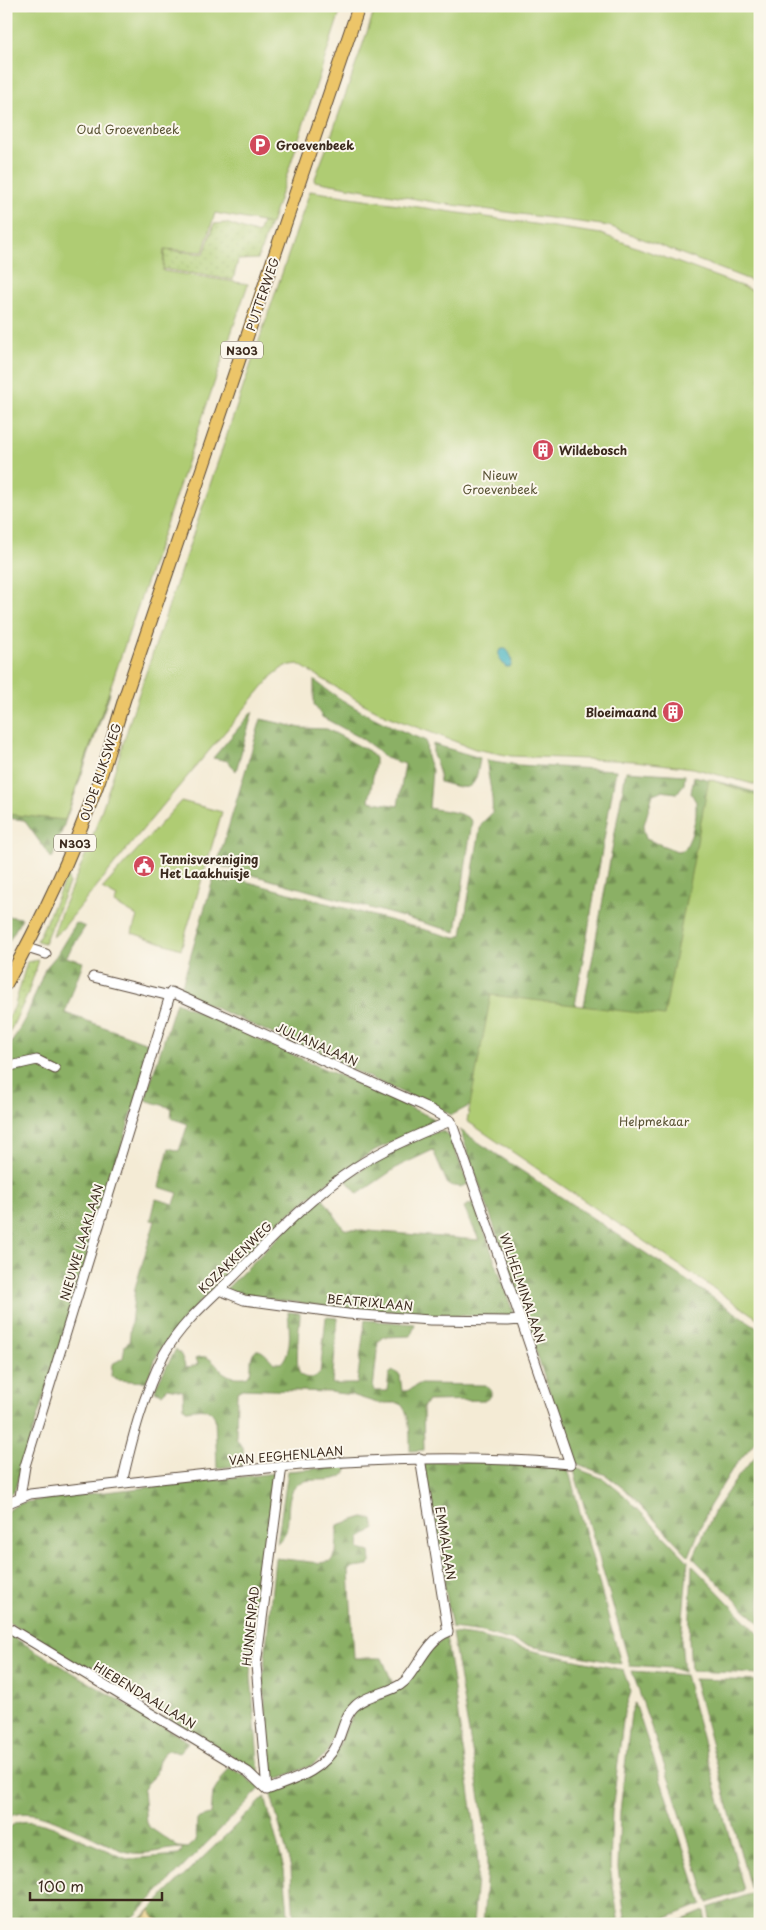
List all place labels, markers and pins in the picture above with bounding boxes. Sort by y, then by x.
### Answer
parking icon: Groevenbeek [248,133,272,157]
place label: Groevenbeek [276,136,354,154]
building icon: Wildebosch [531,438,555,462]
place label: Wildebosch [559,441,627,459]
building icon: Bloeimaand [661,700,685,724]
place label: Bloeimaand [585,703,657,721]
place label: Tennisvereniging Het Laakhuisje [160,850,258,882]
public building icon: Tennisvereniging Het Laakhuisje [132,854,156,878]

